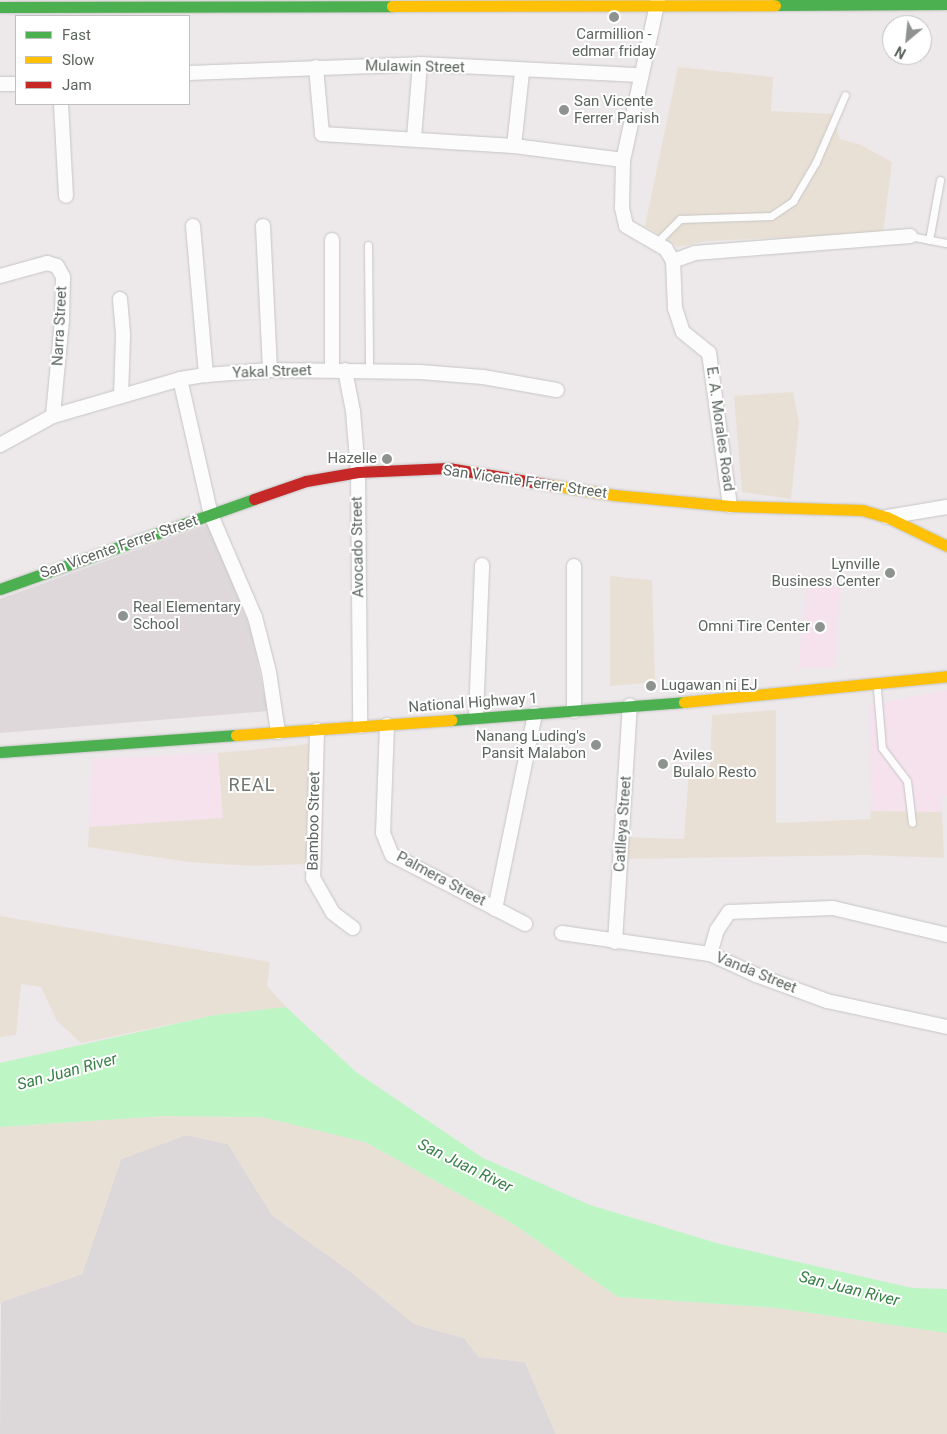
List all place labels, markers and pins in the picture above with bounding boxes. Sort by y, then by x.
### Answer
marker: Carmillion - edmar friday [608,11,620,23]
place label: Carmillion - edmar friday [572,25,656,60]
place label: San Vicente Ferrer Parish [574,92,659,127]
marker: San Vicente Ferrer Parish [558,104,570,116]
place label: Hazelle [328,450,377,468]
marker: Hazelle [381,453,393,465]
place label: Lynville Business Center [772,555,880,590]
marker: Lynville Business Center [884,567,896,579]
place label: Real Elementary School [133,598,241,633]
marker: Real Elementary School [117,610,129,622]
place label: Omni Tire Center [698,618,810,636]
marker: Omni Tire Center [814,621,826,633]
place label: Lugawan ni EJ [661,677,757,695]
marker: Lugawan ni EJ [645,680,657,692]
place label: Nanang Luding's Pansit Malabon [476,727,586,762]
marker: Nanang Luding's Pansit Malabon [590,739,602,751]
place label: Aviles Bulalo Resto [673,746,757,781]
marker: Aviles Bulalo Resto [657,758,669,770]

